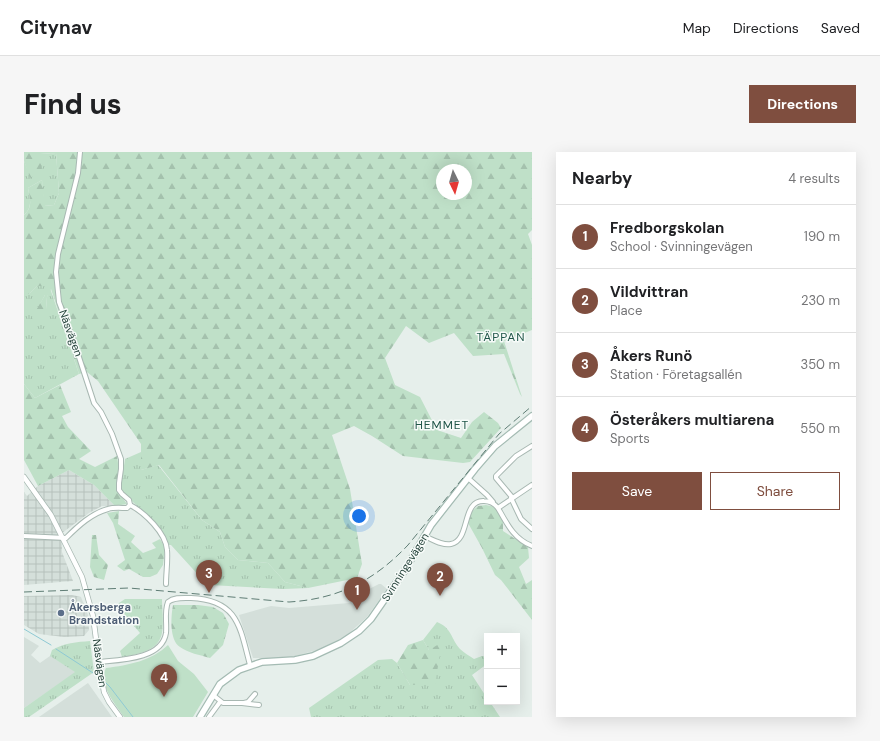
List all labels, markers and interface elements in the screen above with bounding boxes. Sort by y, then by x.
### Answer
text: Citynav [20,15,92,40]
text: Map [683,19,711,37]
text: Directions [733,19,799,37]
text: Saved [821,19,860,37]
button: Directions [749,85,856,123]
text: Find us [24,86,122,123]
north arrow [436,164,472,200]
text: Nearby [572,167,632,189]
text: 4 results [788,170,840,187]
text: Fredborgskolan [610,218,724,238]
text: 1 [583,228,587,245]
text: 190 m [804,228,840,245]
text: School · Svinningevägen [610,238,753,255]
text: Vildvittran [610,282,688,302]
text: 2 [581,292,589,309]
text: 230 m [801,292,840,309]
text: Place [610,302,642,319]
street label: Näsvägen [56,308,86,358]
district label: TÄPPAN [477,329,525,345]
text: Åkers Runö [610,346,692,366]
text: 3 [581,356,589,373]
text: 350 m [800,356,840,373]
text: Station · Företagsallén [610,366,742,383]
text: Österåkers multiarena [610,410,774,430]
district label: HEMMET [415,417,469,433]
text: 4 [581,420,589,437]
text: 550 m [800,420,840,437]
text: Sports [610,430,650,447]
button: Save [572,472,702,510]
button: Share [710,472,840,510]
your location [349,506,369,526]
street label: Svinningevägen [378,530,432,604]
pin: 3 [196,560,222,593]
pin: 2 [427,563,453,596]
pin: 1 [344,577,370,610]
place label: Åkersberga Brandstation [69,599,139,627]
marker: Åkersberga Brandstation [56,608,66,618]
map controls [484,633,520,705]
button: + [484,633,520,669]
street label: Näsvägen [90,638,110,688]
pin: 4 [151,664,177,697]
button: − [484,669,520,705]

